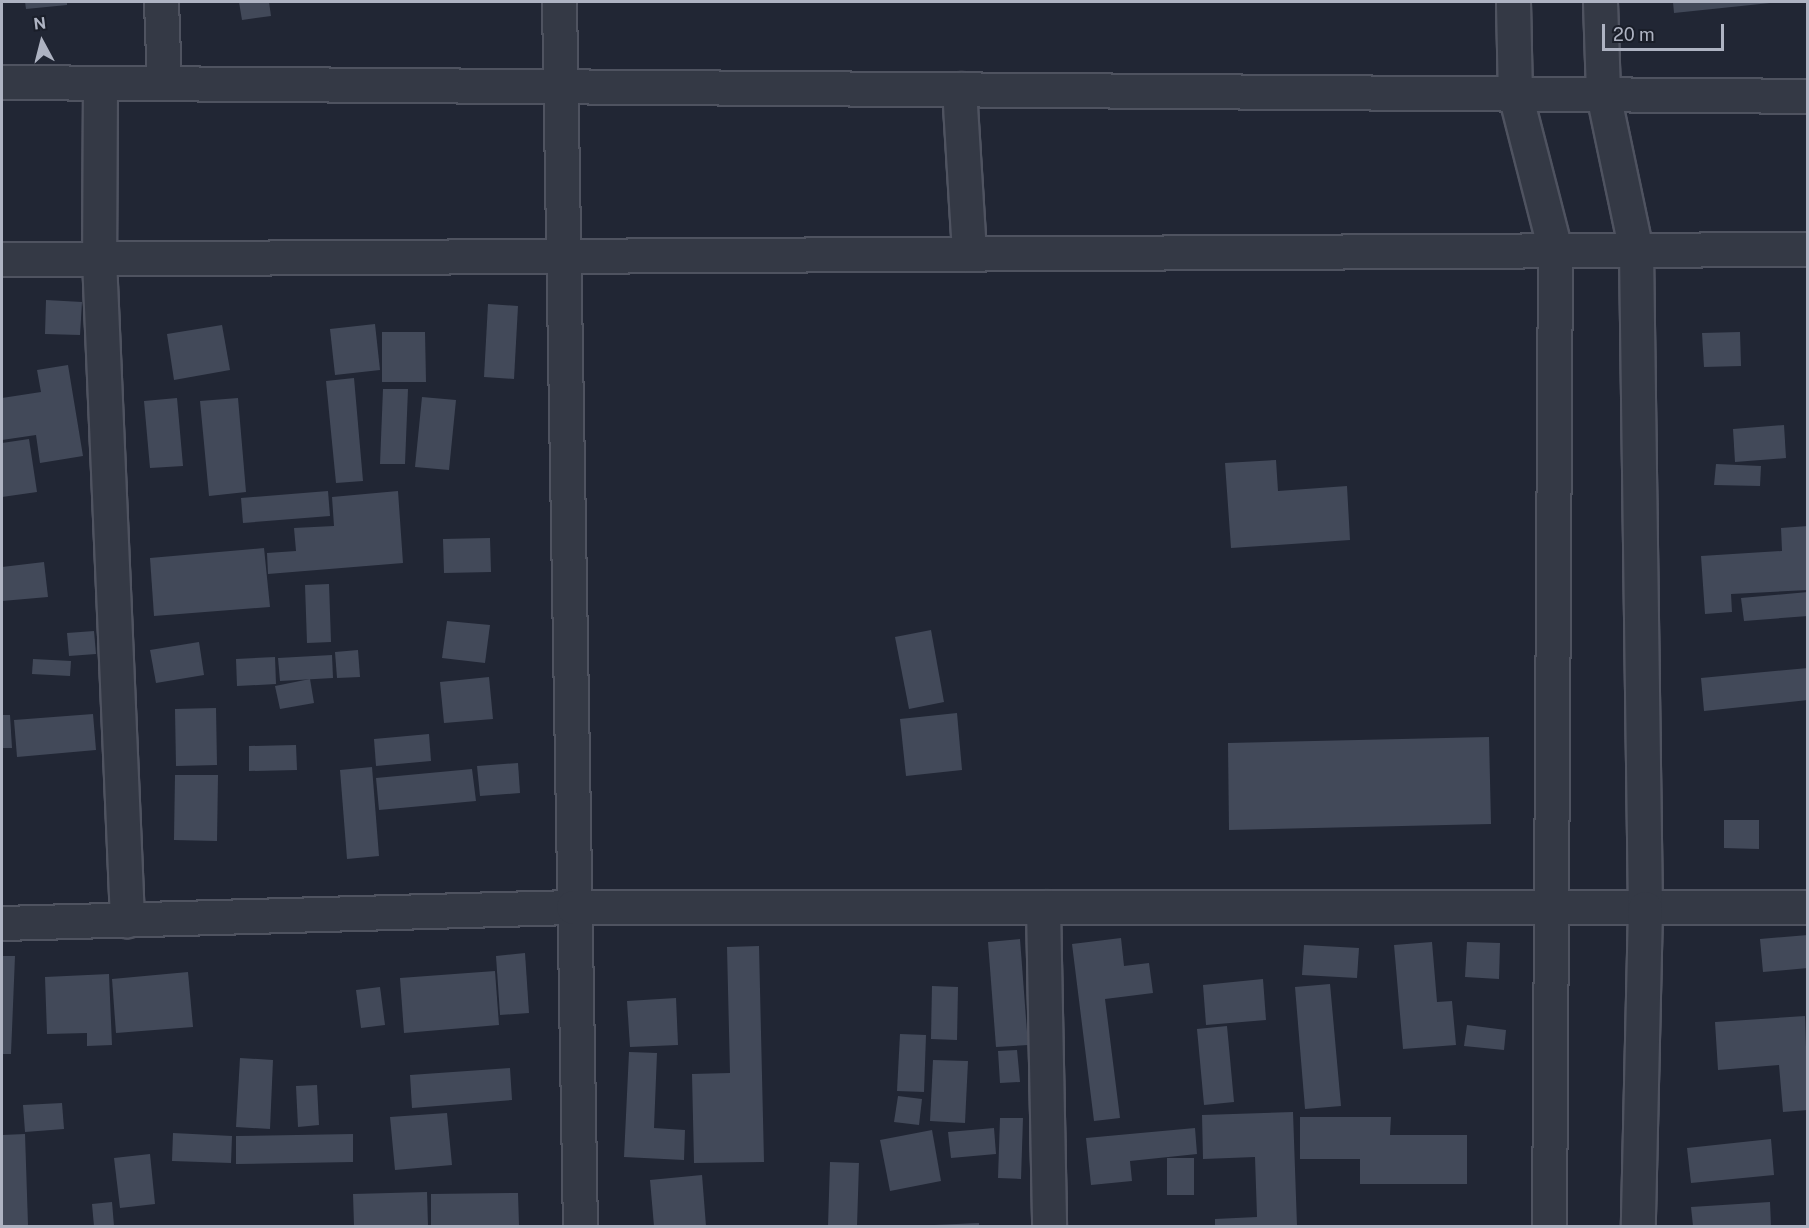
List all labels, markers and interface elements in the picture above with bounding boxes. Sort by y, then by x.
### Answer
north arrow [12,12,72,72]
scale bar [1605,12,1726,50]
text: N [32,13,47,34]
text: 20 m [1613,24,1655,45]

